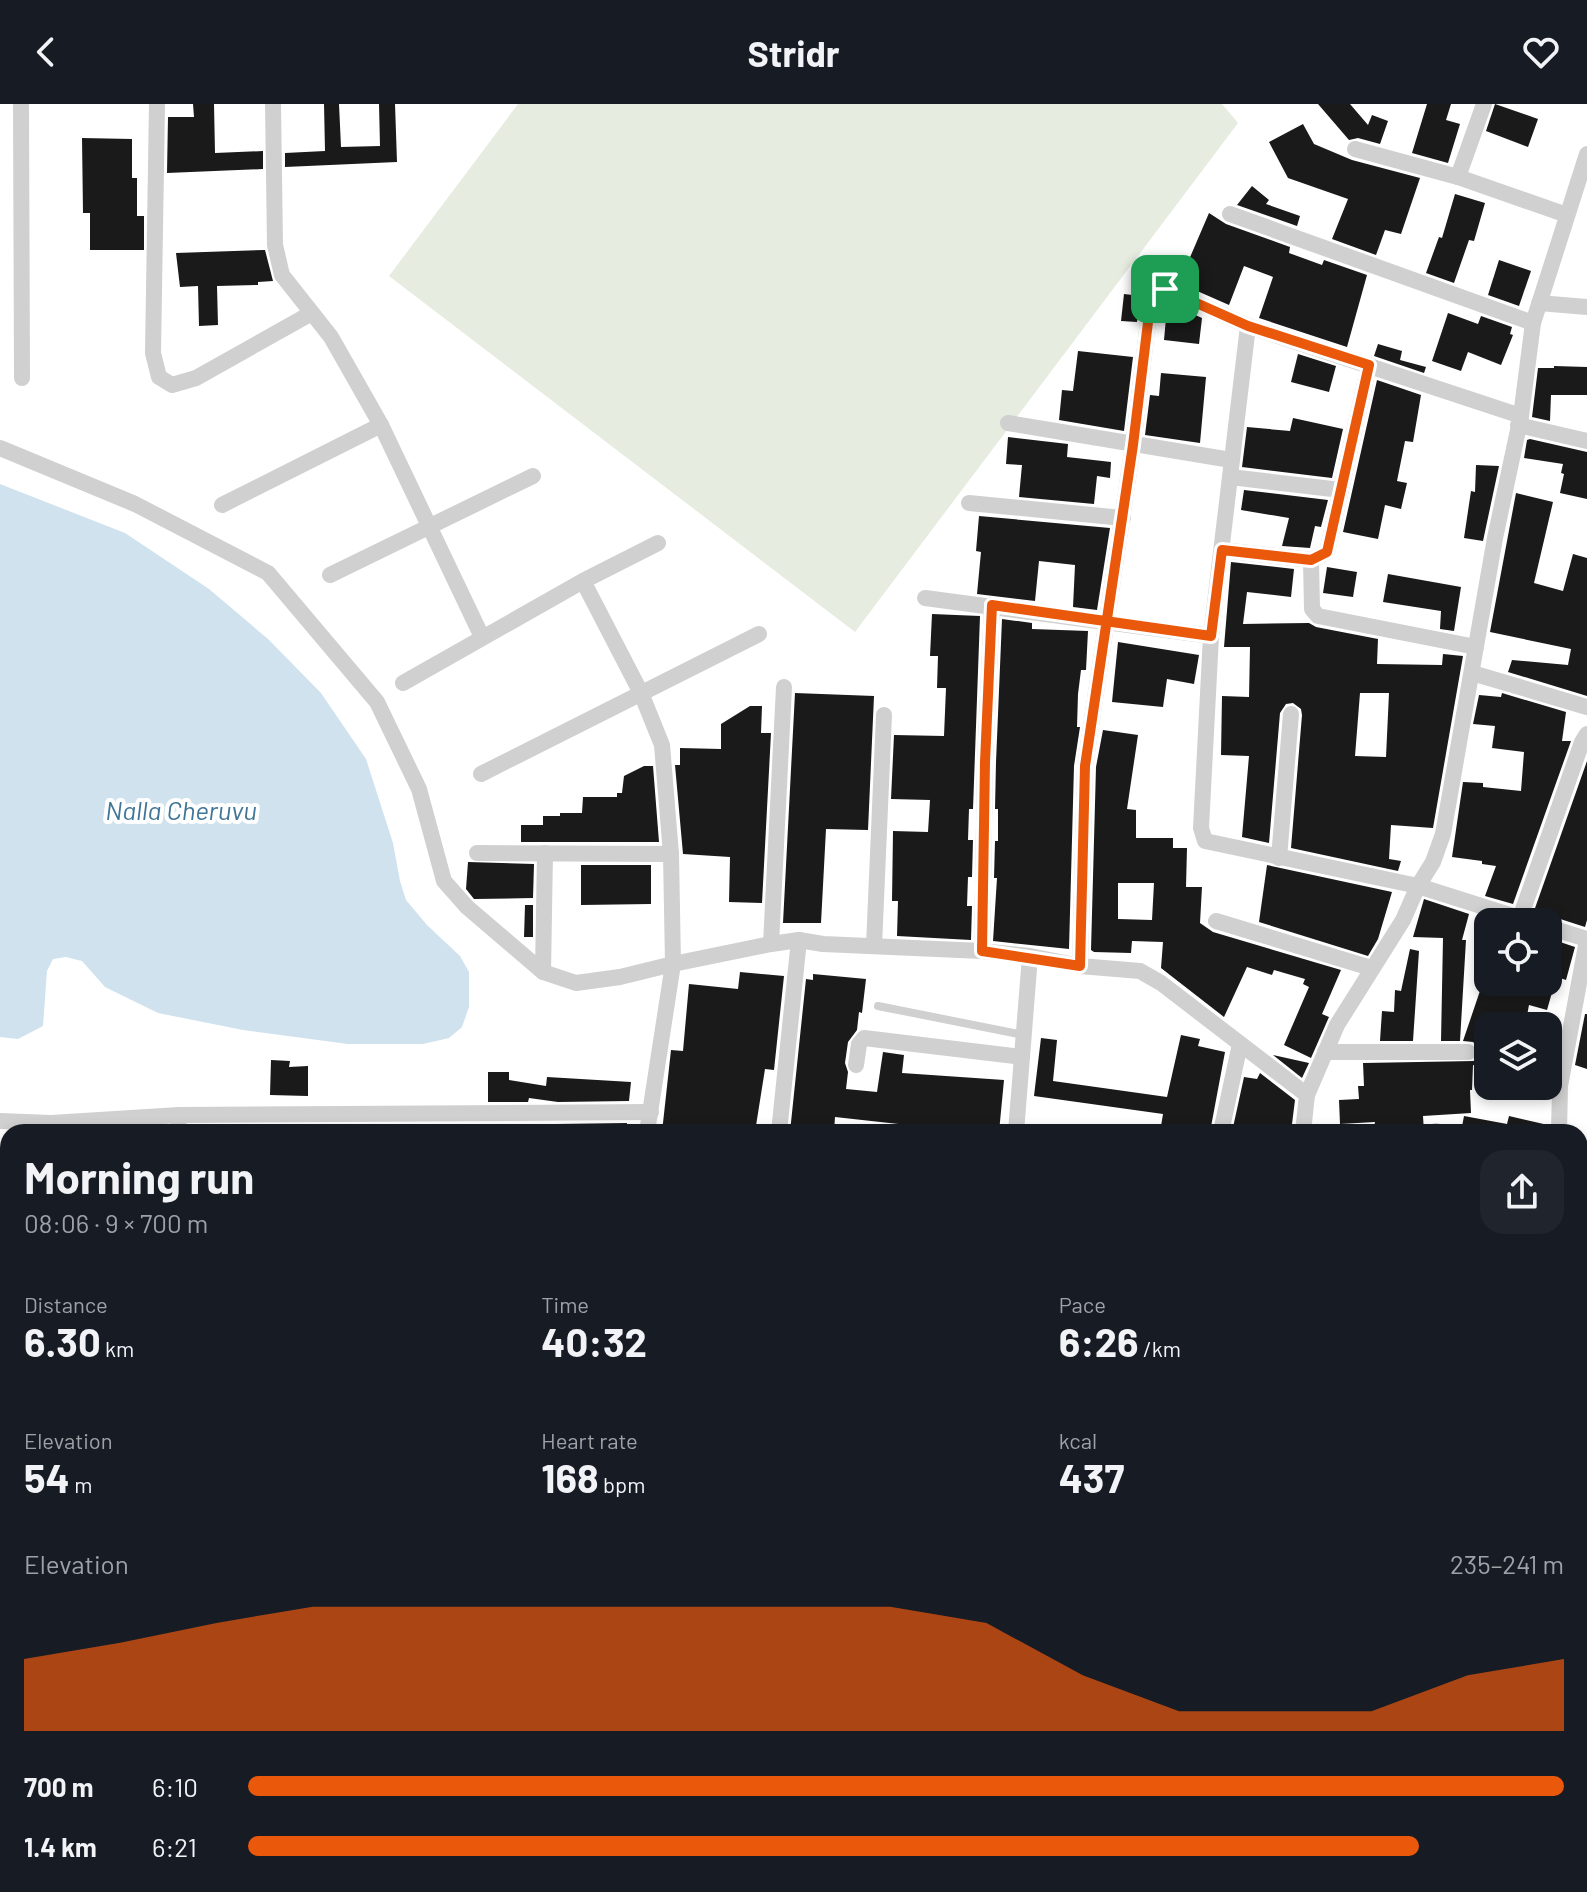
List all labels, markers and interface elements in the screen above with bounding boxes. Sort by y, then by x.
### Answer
icon: back [24,30,68,74]
icon: heart [1519,30,1563,74]
text: Stridr [747,31,840,74]
pin [1131,255,1199,323]
icon: arrive [1143,267,1187,311]
water label: Nalla Cheruvu [105,794,257,825]
map controls [1474,908,1562,1100]
button: locate [1474,908,1562,996]
button: layers [1474,1012,1562,1100]
text: Morning run [24,1150,254,1203]
button: share [1480,1150,1564,1234]
text: 08:06 · 9 × 700 m [24,1207,208,1238]
text: Distance [24,1291,108,1317]
text: Time [541,1291,589,1317]
text: Pace [1059,1291,1106,1317]
text: 6.30 [24,1317,101,1365]
text: 40:32 [541,1317,647,1365]
text: 6:26 [1059,1317,1139,1365]
text: km [101,1335,134,1361]
text: /km [1139,1335,1181,1361]
text: Elevation [24,1427,113,1453]
text: Heart rate [541,1427,638,1453]
text: kcal [1059,1427,1097,1453]
text: 54 [24,1453,70,1501]
text: 168 [541,1453,599,1501]
text: 437 [1059,1453,1124,1501]
text: m [70,1471,92,1497]
text: bpm [599,1471,645,1497]
text: Elevation [24,1548,129,1579]
text: 235–241 m [1450,1548,1564,1579]
text: 700 m [24,1771,93,1802]
text: 6:10 [152,1771,198,1802]
text: 1.4 km [24,1831,97,1862]
text: 6:21 [152,1831,197,1862]

